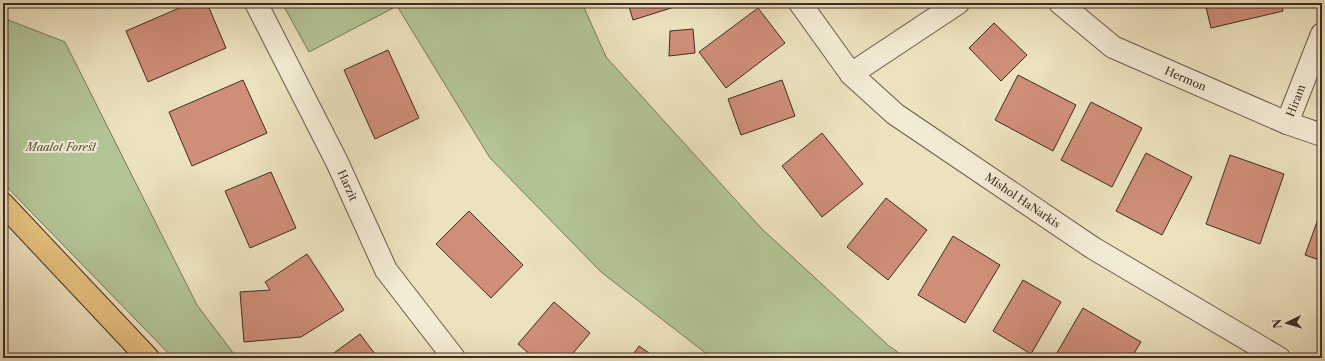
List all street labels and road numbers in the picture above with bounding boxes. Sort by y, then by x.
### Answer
street label: Hermon [1163,63,1209,94]
street label: Hiram [1283,82,1309,119]
street label: Harzit [334,167,361,203]
street label: Mishol HaNarkis [982,170,1063,231]

